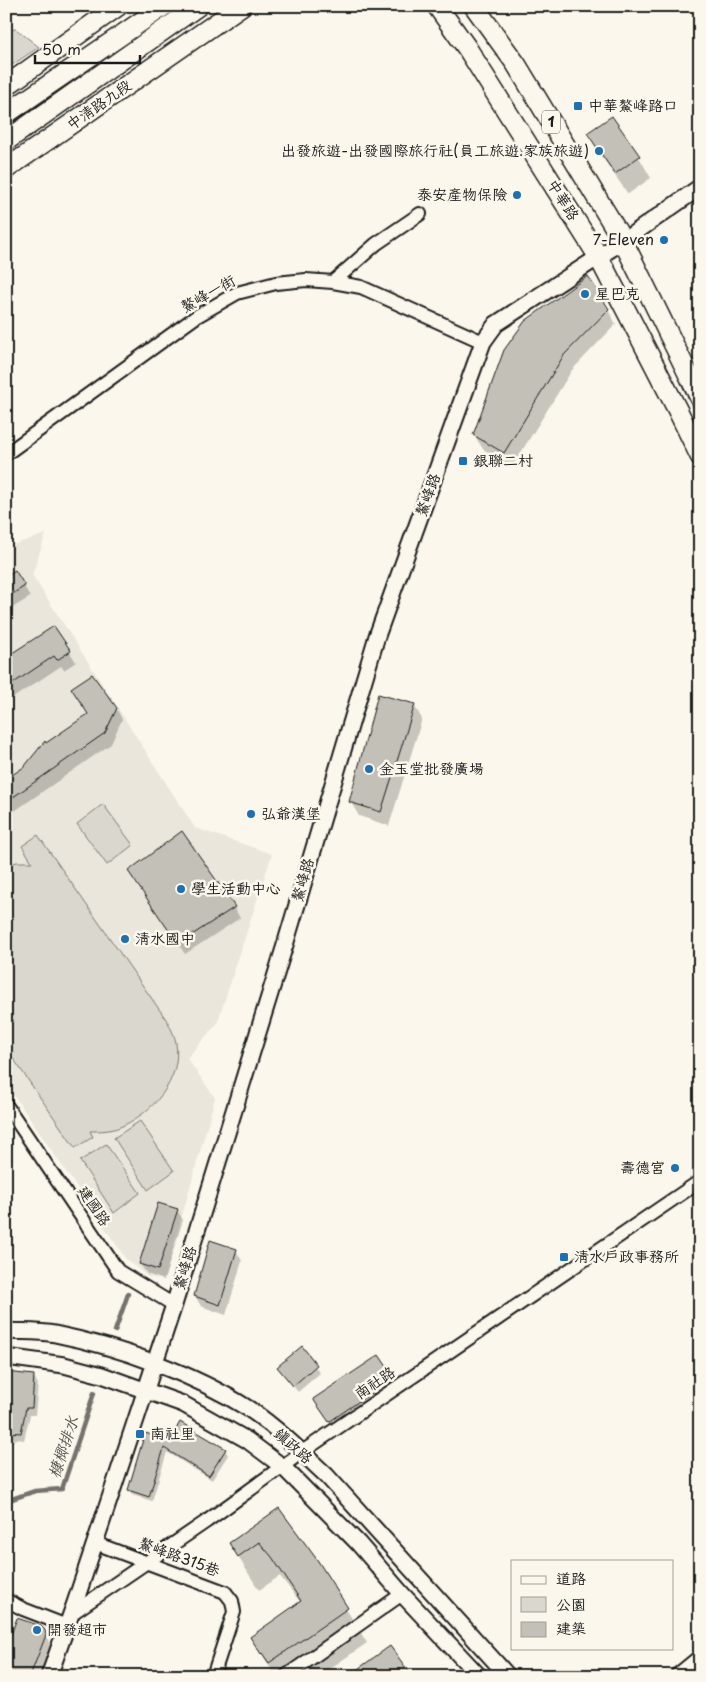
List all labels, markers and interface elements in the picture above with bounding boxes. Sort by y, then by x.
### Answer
scale bar [35,32,140,64]
text: 50 m [42,37,81,60]
street label: 中清路九段 [61,73,135,135]
place label: 中華鰲峰路口 [588,93,678,116]
marker: 中華鰲峰路口 [572,100,584,112]
road number: 1 [542,110,560,134]
place label: 出發旅遊-出發國際旅行社(員工旅遊.家族旅遊) [281,138,589,161]
marker: 出發旅遊-出發國際旅行社(員工旅遊.家族旅遊) [593,145,605,157]
street label: 中華路 [543,174,586,224]
place label: 泰安產物保險 [417,182,507,205]
marker: 泰安產物保險 [511,189,523,201]
place label: 7-Eleven [593,227,654,250]
marker: 7-Eleven [658,234,670,246]
street label: 鰲峰一街 [175,268,239,317]
place label: 星巴克 [595,281,640,304]
marker: 星巴克 [579,288,591,300]
place label: 銀聯二村 [473,448,533,471]
marker: 銀聯二村 [457,455,469,467]
street label: 鰲峰路 [408,469,445,520]
place label: 金玉堂批發廣場 [379,756,484,779]
marker: 金玉堂批發廣場 [363,763,375,775]
place label: 弘爺漢堡 [261,801,321,824]
marker: 弘爺漢堡 [245,808,257,820]
street label: 鰲峰路 [284,855,319,904]
place label: 學生活動中心 [191,876,281,899]
marker: 學生活動中心 [175,883,187,895]
place label: 清水國中 [135,926,195,949]
marker: 清水國中 [119,933,131,945]
place label: 壽德宮 [620,1155,665,1178]
marker: 壽德宮 [669,1162,681,1174]
street label: 建國路 [73,1180,117,1230]
street label: 鰲峰路 [166,1243,201,1292]
place label: 清水戶政事務所 [574,1244,679,1267]
marker: 清水戶政事務所 [558,1251,570,1263]
street label: 南社路 [349,1360,399,1404]
water label: 槺榔排水 [41,1412,84,1481]
place label: 南社里 [150,1421,195,1444]
street label: 鎮政路 [269,1421,319,1468]
marker: 南社里 [134,1428,146,1440]
street label: 鰲峰路315巷 [135,1530,224,1581]
legend [511,1560,674,1650]
text: 道路 [556,1566,586,1589]
text: 公園 [556,1592,586,1615]
text: 建築 [556,1616,586,1639]
place label: 開發超市 [47,1617,107,1640]
marker: 開發超市 [31,1624,43,1636]

